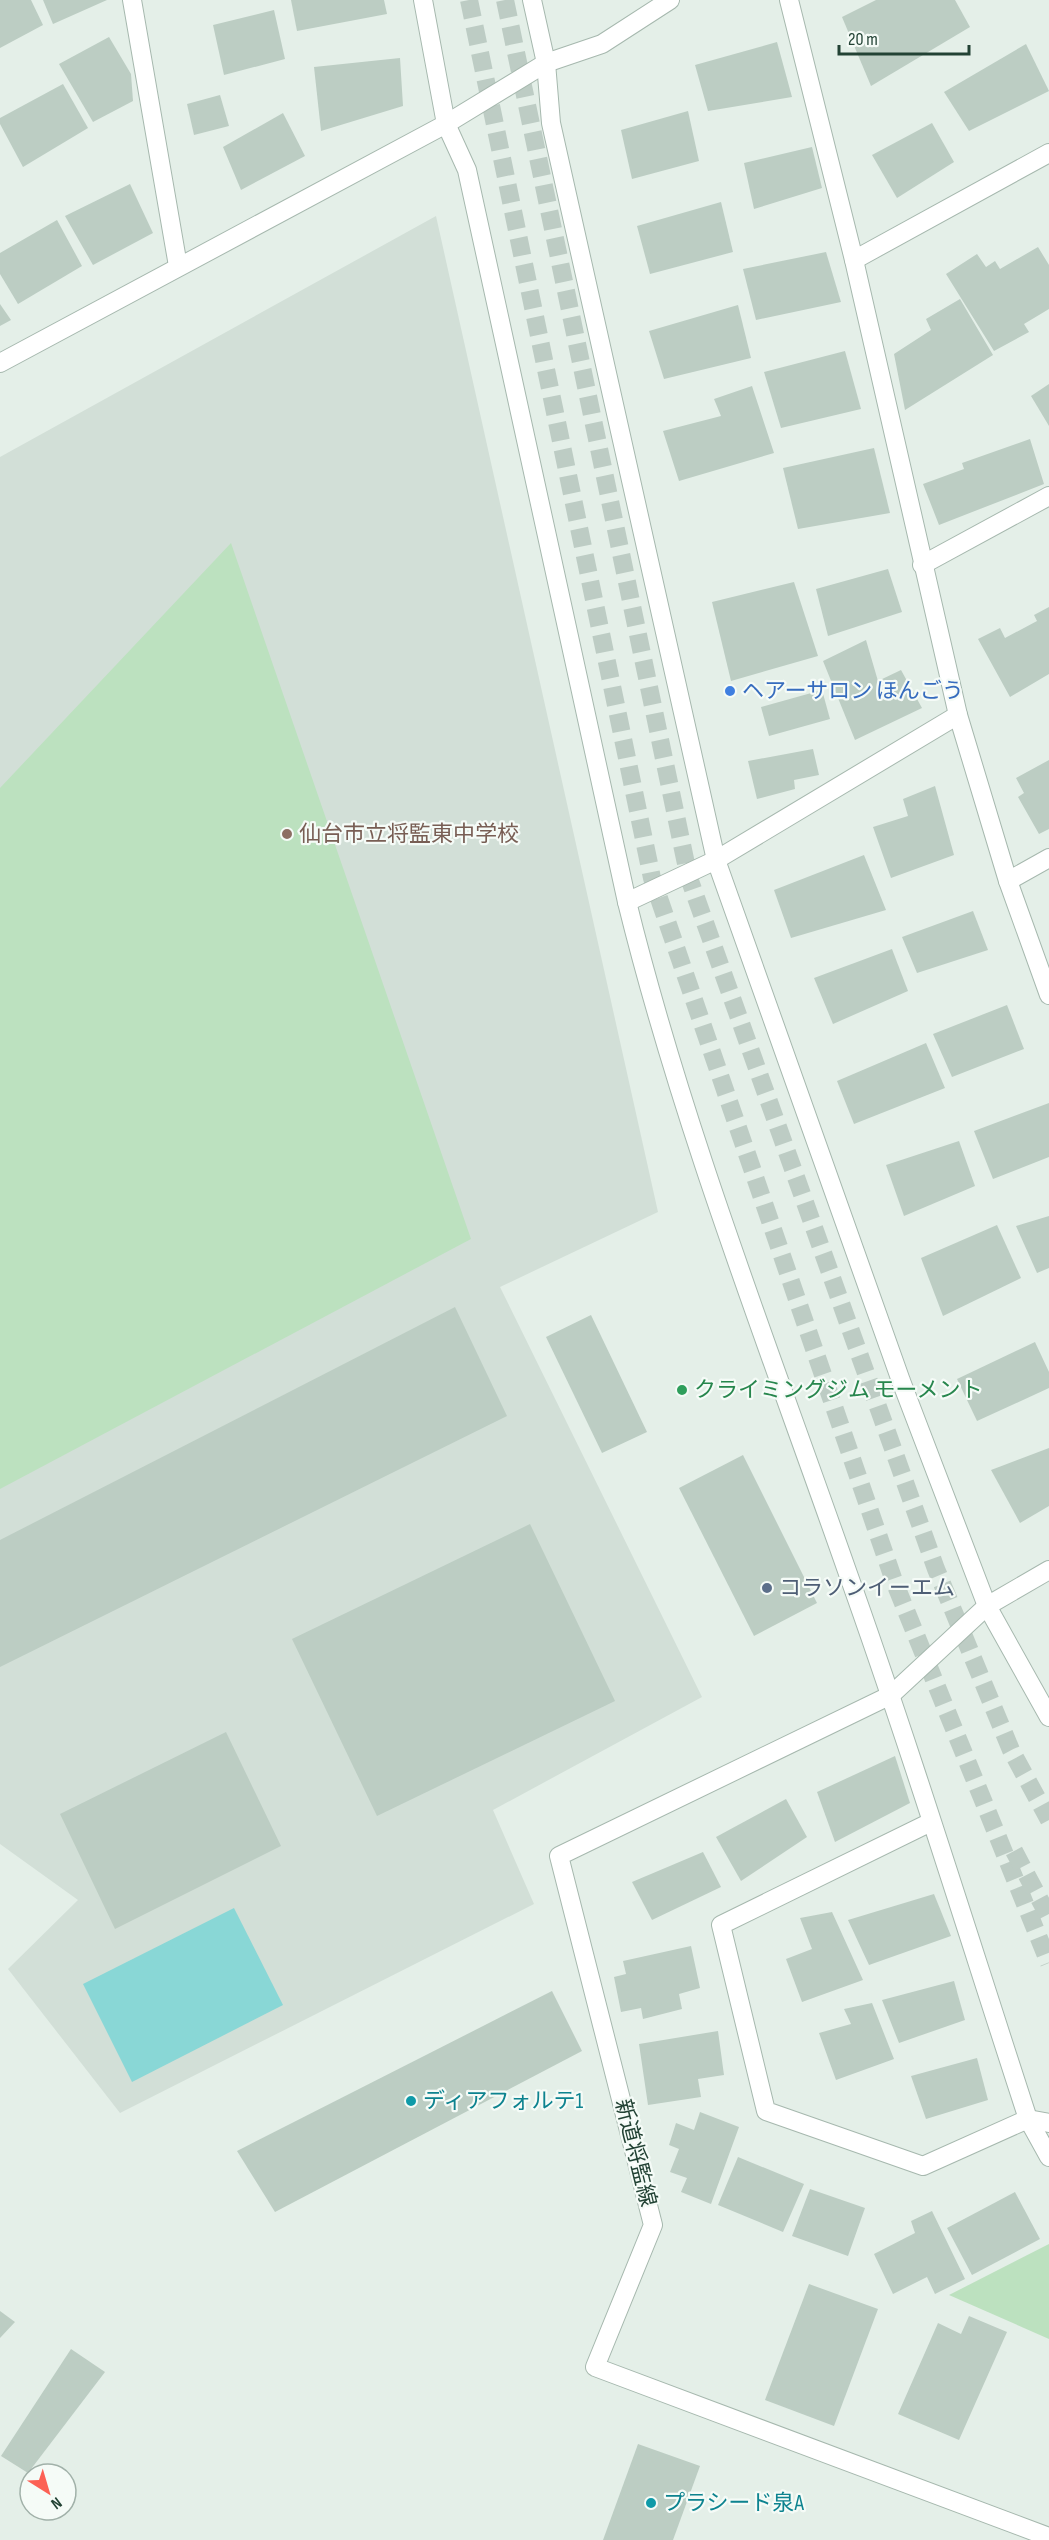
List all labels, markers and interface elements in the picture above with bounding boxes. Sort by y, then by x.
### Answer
scale bar [839,18,970,56]
text: 20 m [848,29,878,50]
place label: ヘアーサロン ほんごう [742,678,964,705]
marker: ヘアーサロン ほんごう [723,684,737,698]
place label: 仙台市立将監東中学校 [299,821,519,848]
marker: 仙台市立将監東中学校 [280,827,294,841]
place label: クライミングジム モーメント [694,1377,983,1404]
marker: クライミングジム モーメント [675,1383,689,1397]
place label: コラソンイーエム [779,1575,955,1602]
marker: コラソンイーエム [760,1581,774,1595]
place label: ディアフォルテ1 [423,2088,583,2115]
marker: ディアフォルテ1 [404,2094,418,2108]
street label: 新道将監線 [609,2096,661,2210]
north arrow [18,2462,78,2522]
place label: プラシード泉A [663,2490,805,2517]
text: N [47,2493,65,2513]
marker: プラシード泉A [644,2496,658,2510]

